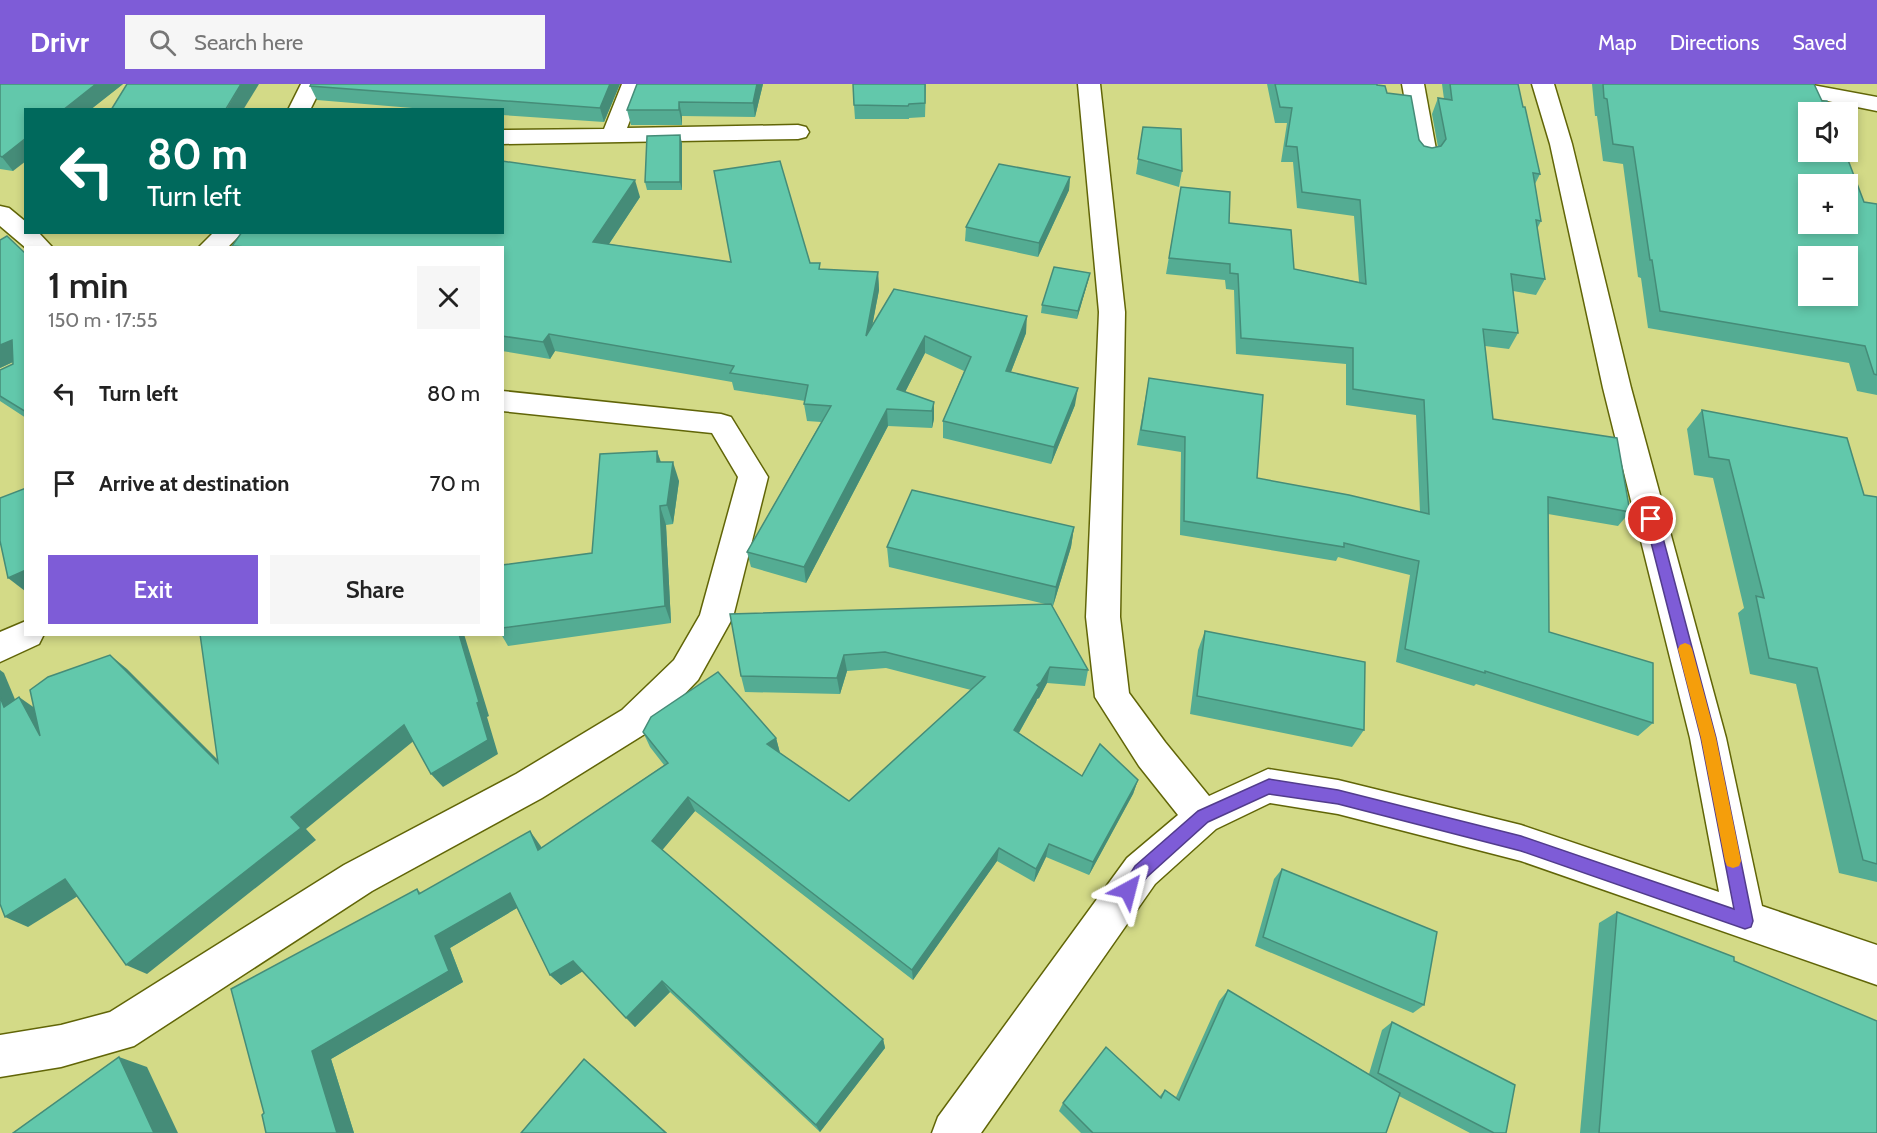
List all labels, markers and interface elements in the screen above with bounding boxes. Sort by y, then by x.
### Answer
search box [125,15,545,69]
text: Drivr [30,25,89,59]
icon: search [146,26,179,59]
text: Search here [194,29,303,56]
text: Map [1598,30,1637,55]
text: Directions [1670,30,1759,55]
text: Saved [1792,30,1847,55]
map controls [1798,102,1858,306]
button: sound [1798,102,1858,162]
text: 80 m [147,128,248,180]
icon: left [48,132,126,210]
button: + [1798,174,1858,234]
text: Turn left [147,180,241,213]
button: − [1798,246,1858,306]
text: 1 min [48,263,128,307]
button: close [417,266,480,329]
text: 150 m · 17:55 [48,308,157,332]
icon: left [48,377,81,410]
text: Turn left [99,380,178,407]
text: 80 m [427,380,480,407]
icon: arrive [48,467,81,500]
text: Arrive at destination [99,470,289,497]
text: 70 m [430,470,480,497]
pin [1625,493,1676,544]
icon: arrive [1634,502,1667,535]
button: Exit [48,555,258,624]
button: Share [270,555,480,624]
position arrow [1096,858,1160,922]

